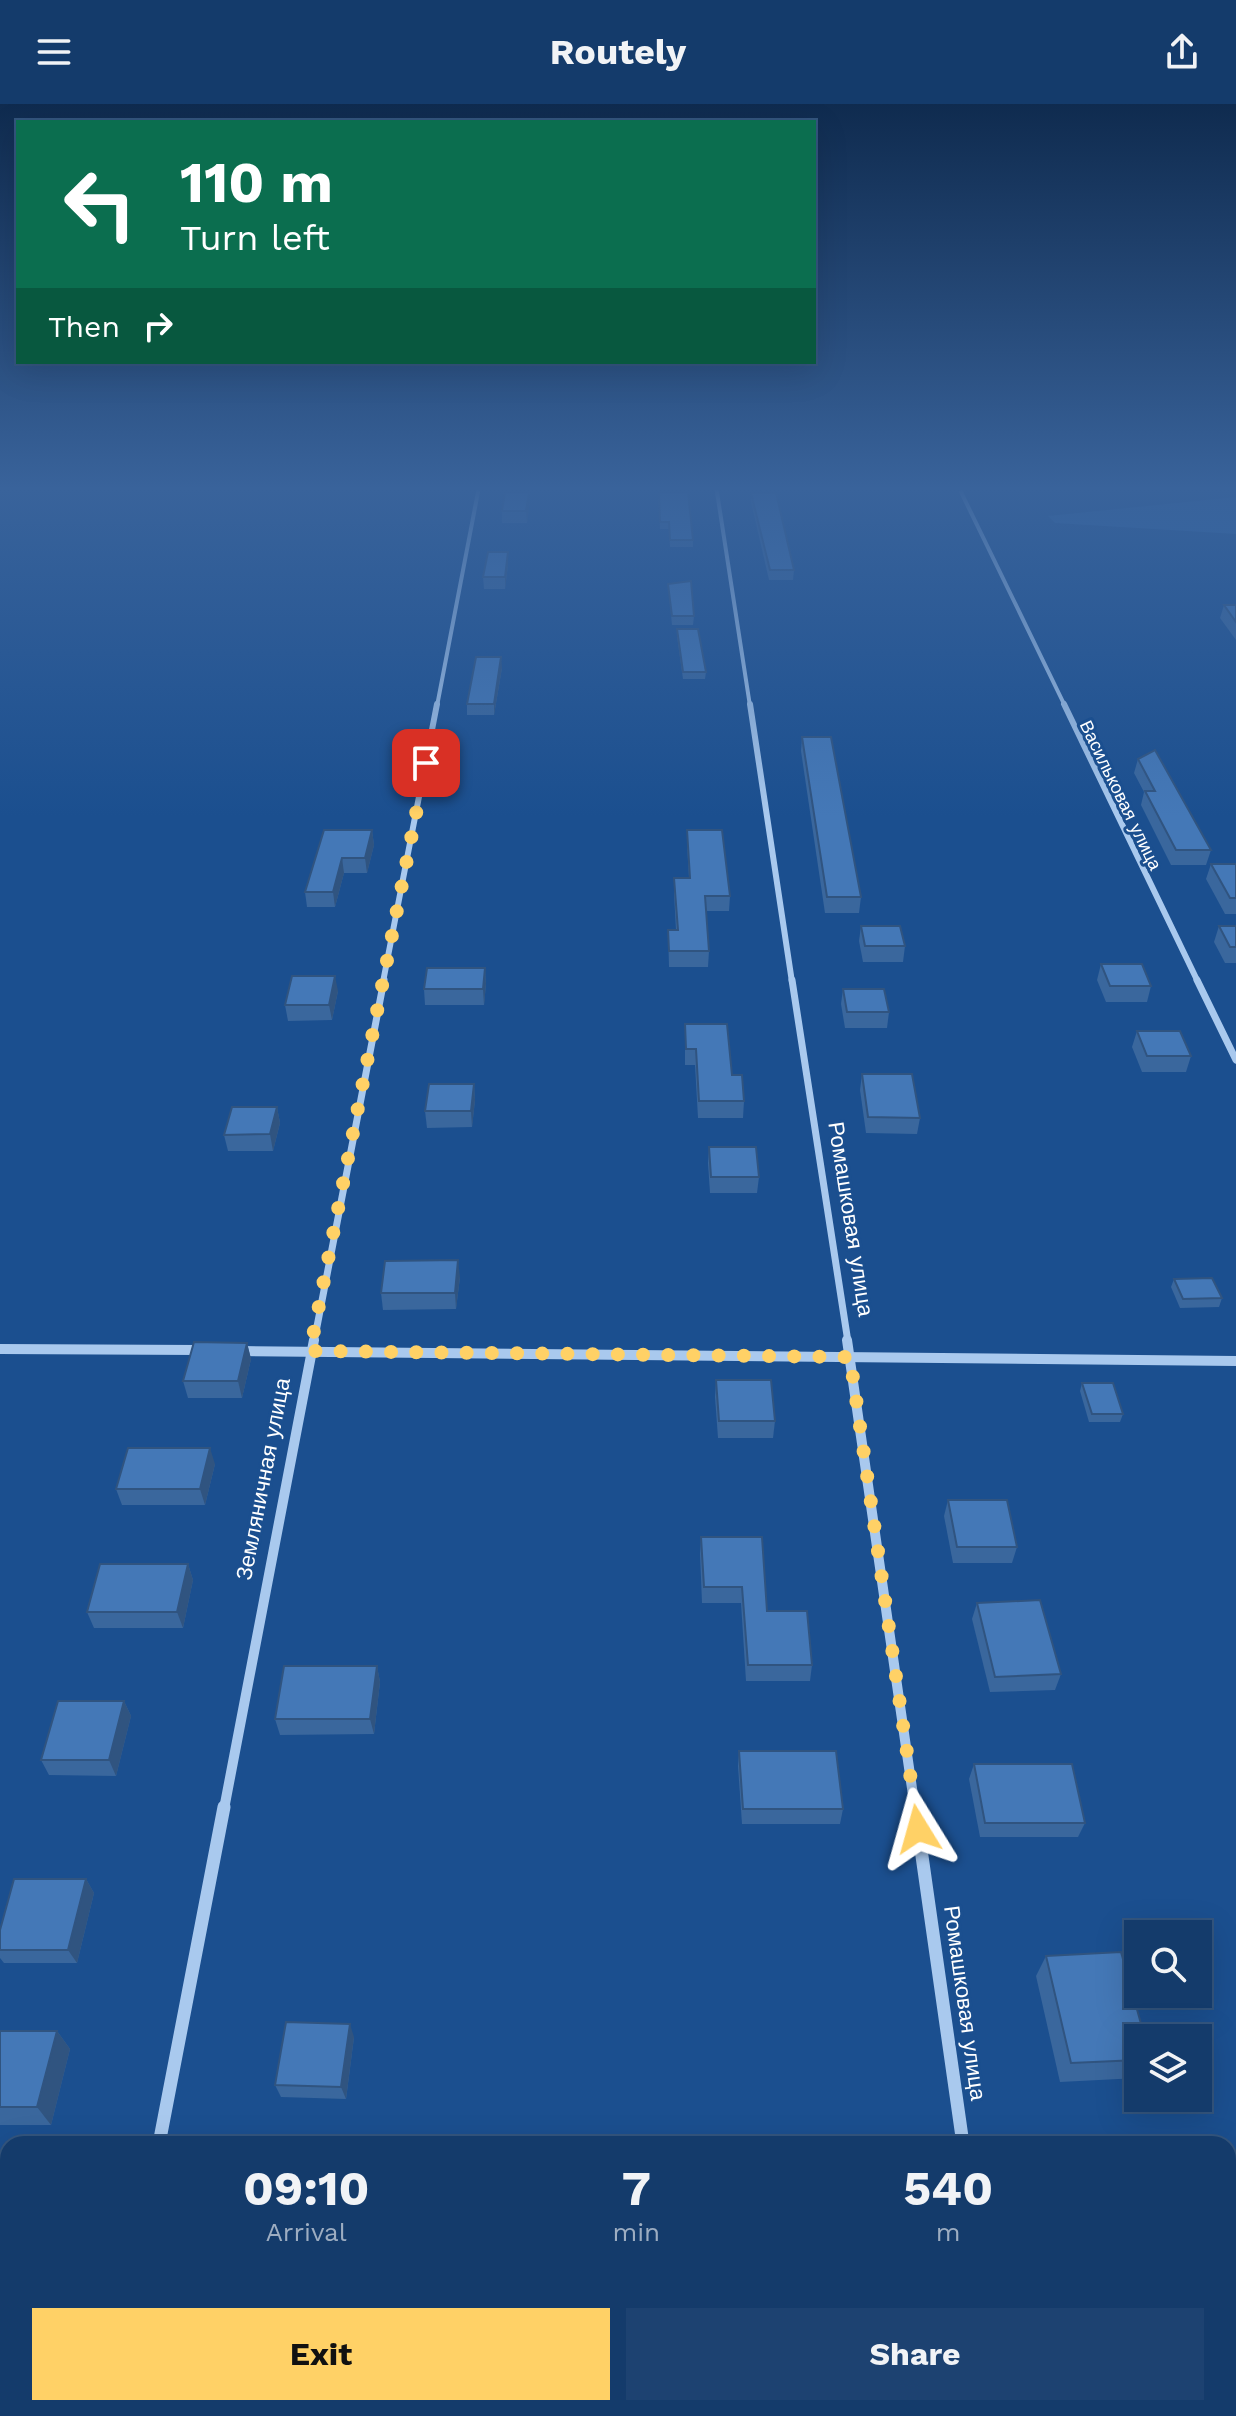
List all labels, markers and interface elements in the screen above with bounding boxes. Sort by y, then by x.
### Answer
icon: menu [32,30,76,74]
icon: share [1160,30,1204,74]
text: Routely [550,31,686,73]
text: 110 m [180,150,333,216]
icon: left [48,152,152,256]
text: Turn left [180,217,330,259]
icon: right [136,304,180,348]
text: Then [48,309,120,344]
street label: Васильковая улица [1076,717,1167,874]
pin [392,729,460,797]
icon: arrive [404,741,448,785]
street label: Ромашковая улица [823,1120,879,1319]
street label: Земляничная улица [231,1375,295,1582]
position arrow [876,1787,960,1871]
street label: Ромашковая улица [939,1904,991,2103]
map controls [1124,1920,1212,2112]
button: search [1124,1920,1212,2008]
button: layers [1124,2024,1212,2112]
text: 09:10 [243,2160,370,2217]
text: 7 [622,2160,651,2217]
text: 540 [903,2160,993,2217]
text: Arrival [266,2217,347,2247]
text: min [612,2217,660,2247]
text: m [936,2217,960,2247]
button: Exit [32,2308,610,2400]
button: Share [626,2308,1204,2400]

